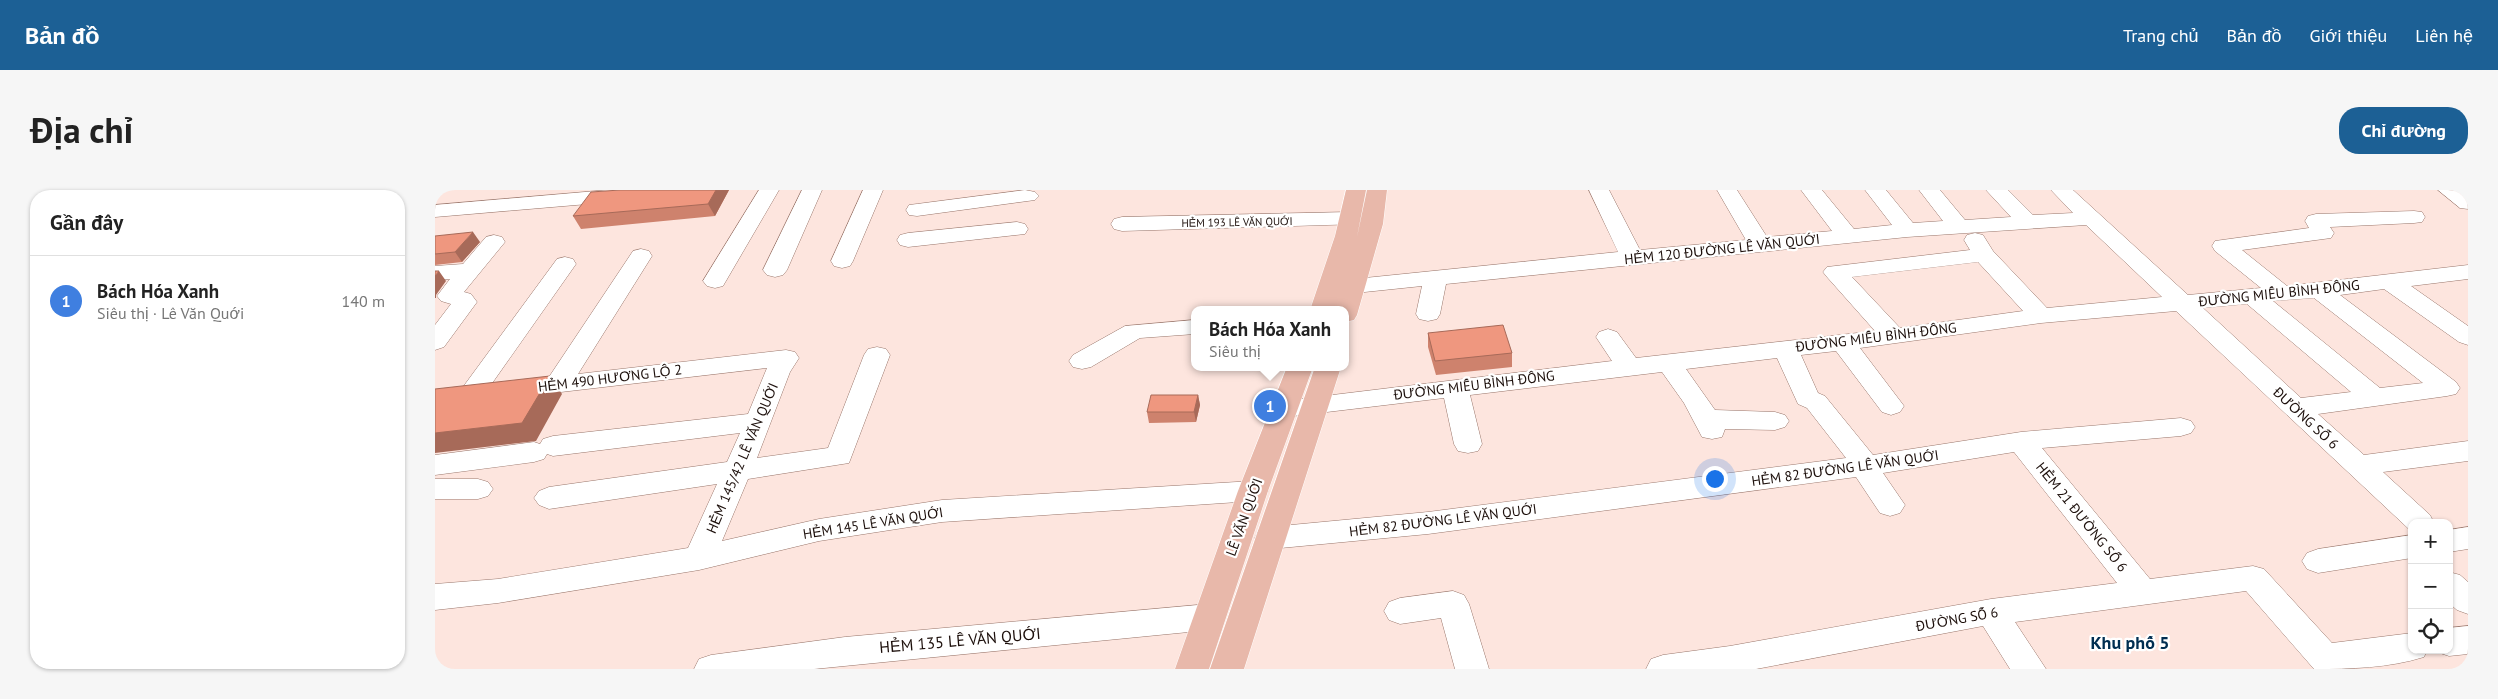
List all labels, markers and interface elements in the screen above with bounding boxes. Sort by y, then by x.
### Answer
text: Bản đồ [25,20,100,51]
text: Trang chủ [2123,24,2199,47]
text: Bản đồ [2227,24,2281,47]
text: Giới thiệu [2309,24,2387,47]
text: Liên hệ [2415,24,2473,47]
text: Địa chỉ [30,107,133,153]
button: Chỉ đường [2339,107,2468,154]
text: Gần đây [50,209,123,236]
street label: HẺM 193 LÊ VĂN QUỚI [1181,214,1293,230]
street label: HẺM 120 ĐƯỜNG LÊ VĂN QUỚI [1623,230,1821,268]
street label: ĐƯỜNG MIẾU BÌNH ĐÔNG [2197,276,2361,311]
text: Bách Hóa Xanh [97,279,219,303]
text: 1 [61,291,71,311]
text: 140 m [342,291,385,311]
text: Siêu thị · Lê Văn Quới [97,303,244,323]
popup [1191,306,1349,371]
text: Bách Hóa Xanh [1209,317,1331,341]
street label: ĐƯỜNG MIẾU BÌNH ĐÔNG [1794,318,1958,356]
text: Siêu thị [1209,341,1261,361]
street label: HẺM 490 HƯƠNG LỘ 2 [537,360,683,396]
street label: ĐƯỜNG MIẾU BÌNH ĐÔNG [1392,366,1556,404]
street label: HẺM 145/42 LÊ VĂN QUỚI [702,380,782,536]
street label: ĐƯỜNG SỐ 6 [2269,382,2343,453]
pin: 1 [1254,387,1286,425]
street label: HẺM 82 ĐƯỜNG LÊ VĂN QUỚI [1750,446,1940,490]
street label: HẺM 21 ĐƯỜNG SỐ 6 [2032,459,2132,575]
your location [1702,466,1728,492]
street label: LÊ VĂN QUỚI [1222,476,1266,558]
street label: HẺM 82 ĐƯỜNG LÊ VĂN QUỚI [1348,500,1538,540]
street label: HẺM 145 LÊ VĂN QUỚI [802,503,944,543]
map controls [2408,519,2453,654]
button: + [2408,519,2453,564]
button: − [2408,564,2453,609]
street label: ĐƯỜNG SỐ 6 [1913,603,2000,635]
button: locate [2408,609,2453,654]
street label: HẺM 135 LÊ VĂN QUỚI [878,623,1042,657]
district label: Khu phố 5 [2090,631,2170,654]

